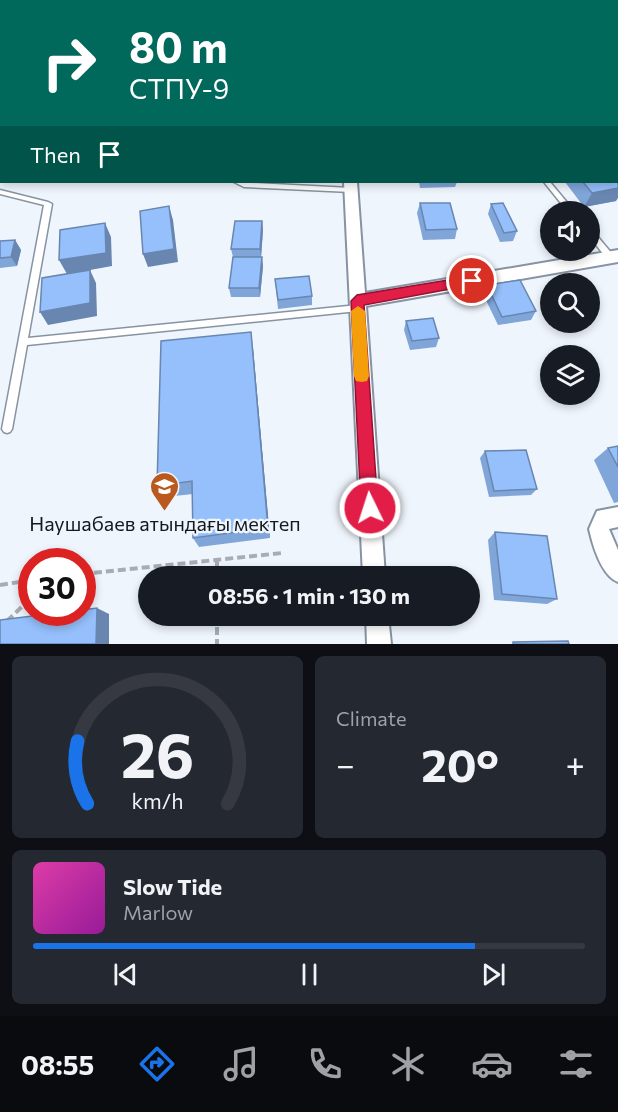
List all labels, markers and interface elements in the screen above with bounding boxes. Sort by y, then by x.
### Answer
text: 80 m [129,20,228,72]
icon: right [30,24,108,102]
text: СТПУ-9 [129,72,229,105]
icon: arrive [93,138,126,171]
text: Then [30,141,81,168]
map controls [540,201,600,405]
button: sound [540,201,600,261]
pin [446,255,497,306]
icon: arrive [455,264,488,297]
button: search [540,273,600,333]
button: layers [540,345,600,405]
school or university icon: Наушабаев атындағы мектеп [149,470,181,512]
position arrow [338,476,402,540]
place label: Наушабаев атындағы мектеп [29,511,301,535]
speed limit sign: 30 [18,548,96,626]
text: 08:56 · 1 min · 130 m [208,582,410,609]
text: Climate [336,706,406,730]
text: 26 [121,715,194,791]
text: 20° [421,736,499,791]
text: − [336,743,355,784]
text: + [566,743,585,784]
text: km/h [131,787,184,813]
text: Slow Tide [123,873,222,900]
text: Marlow [123,900,193,924]
icon: previous [109,958,142,991]
icon: pause [293,958,326,991]
icon: next [477,958,510,991]
icon: directions [136,1043,178,1085]
icon: music [220,1043,262,1085]
icon: phone [304,1043,346,1085]
icon: climate [387,1043,429,1085]
icon: car [471,1043,513,1085]
icon: filters [555,1043,597,1085]
text: 08:55 [21,1048,94,1081]

